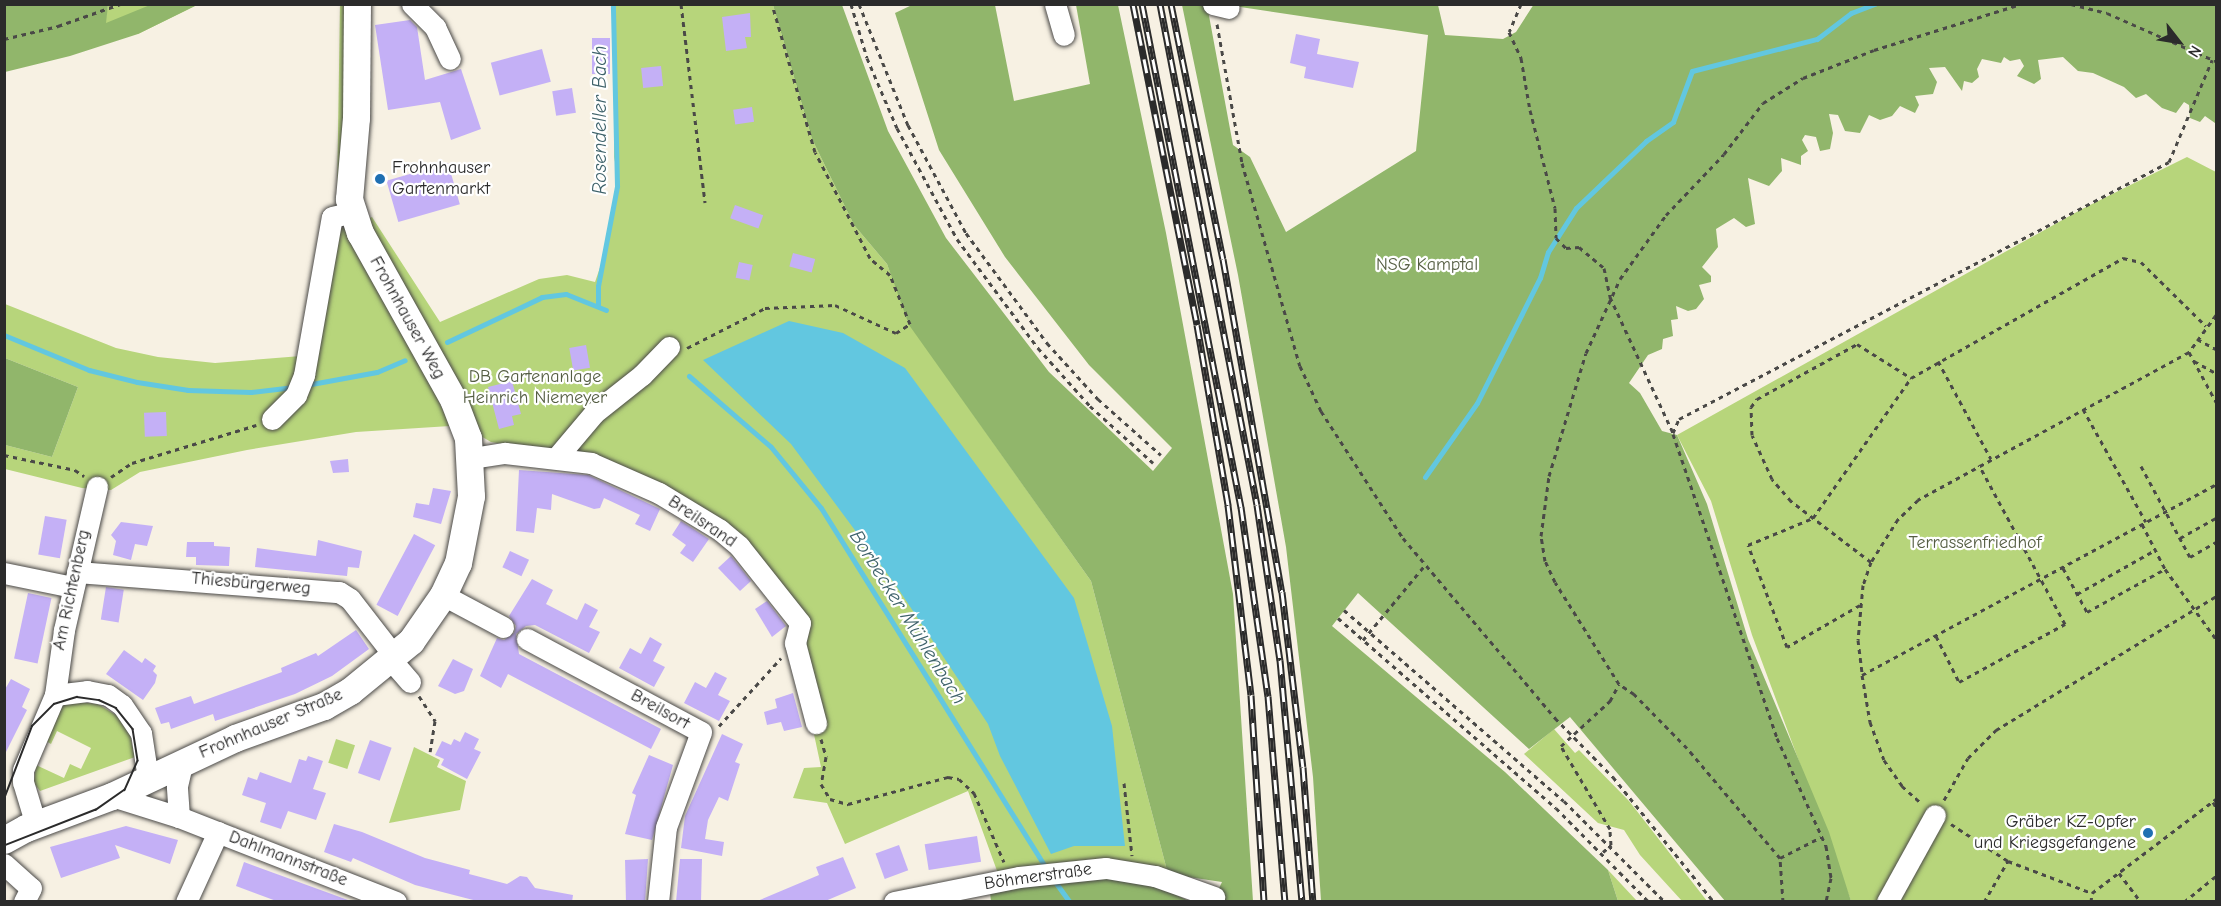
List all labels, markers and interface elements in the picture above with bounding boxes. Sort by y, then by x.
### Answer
north arrow [2149,12,2209,72]
text: N [2184,42,2205,60]
water label: Rosendeller Bach [587,45,611,195]
place label: Frohnhauser Gartenmarkt [392,158,490,201]
marker: Frohnhauser Gartenmarkt [373,172,387,186]
street label: Frohnhauser Weg [364,253,450,383]
park label: NSG Kamptal [1376,254,1478,276]
park label: DB Gartenanlage Heinrich Niemeyer [463,367,607,410]
street label: Breilsrand [664,491,740,553]
water label: Borbecker Mühlenbach [845,525,971,709]
street label: Am Richtenberg [49,528,95,652]
park label: Terrassenfriedhof [1908,532,2042,554]
street label: Thiesbürgerweg [190,568,312,600]
street label: Frohnhauser Straße [196,684,346,764]
street label: Breilsort [627,685,693,735]
place label: Gräber KZ-Opfer und Kriegsgefangene [1974,812,2136,854]
street label: Dahlmannstraße [226,826,350,892]
marker: Gräber KZ-Opfer und Kriegsgefangene [2141,826,2155,840]
street label: Böhmerstraße [983,859,1093,895]

